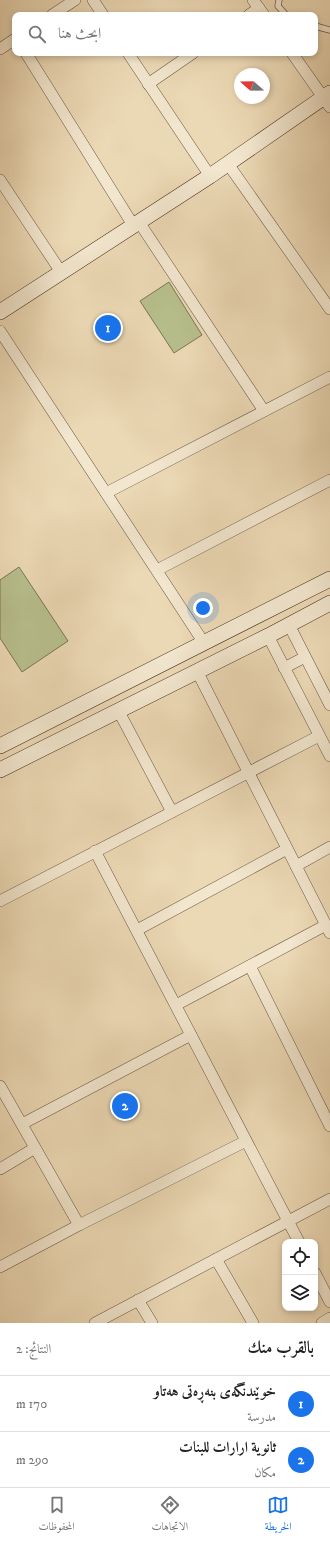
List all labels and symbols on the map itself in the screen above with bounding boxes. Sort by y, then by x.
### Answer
north arrow [234,68,270,104]
pin: 1 [95,313,121,343]
your location [193,598,213,618]
pin: 2 [112,1091,138,1121]

